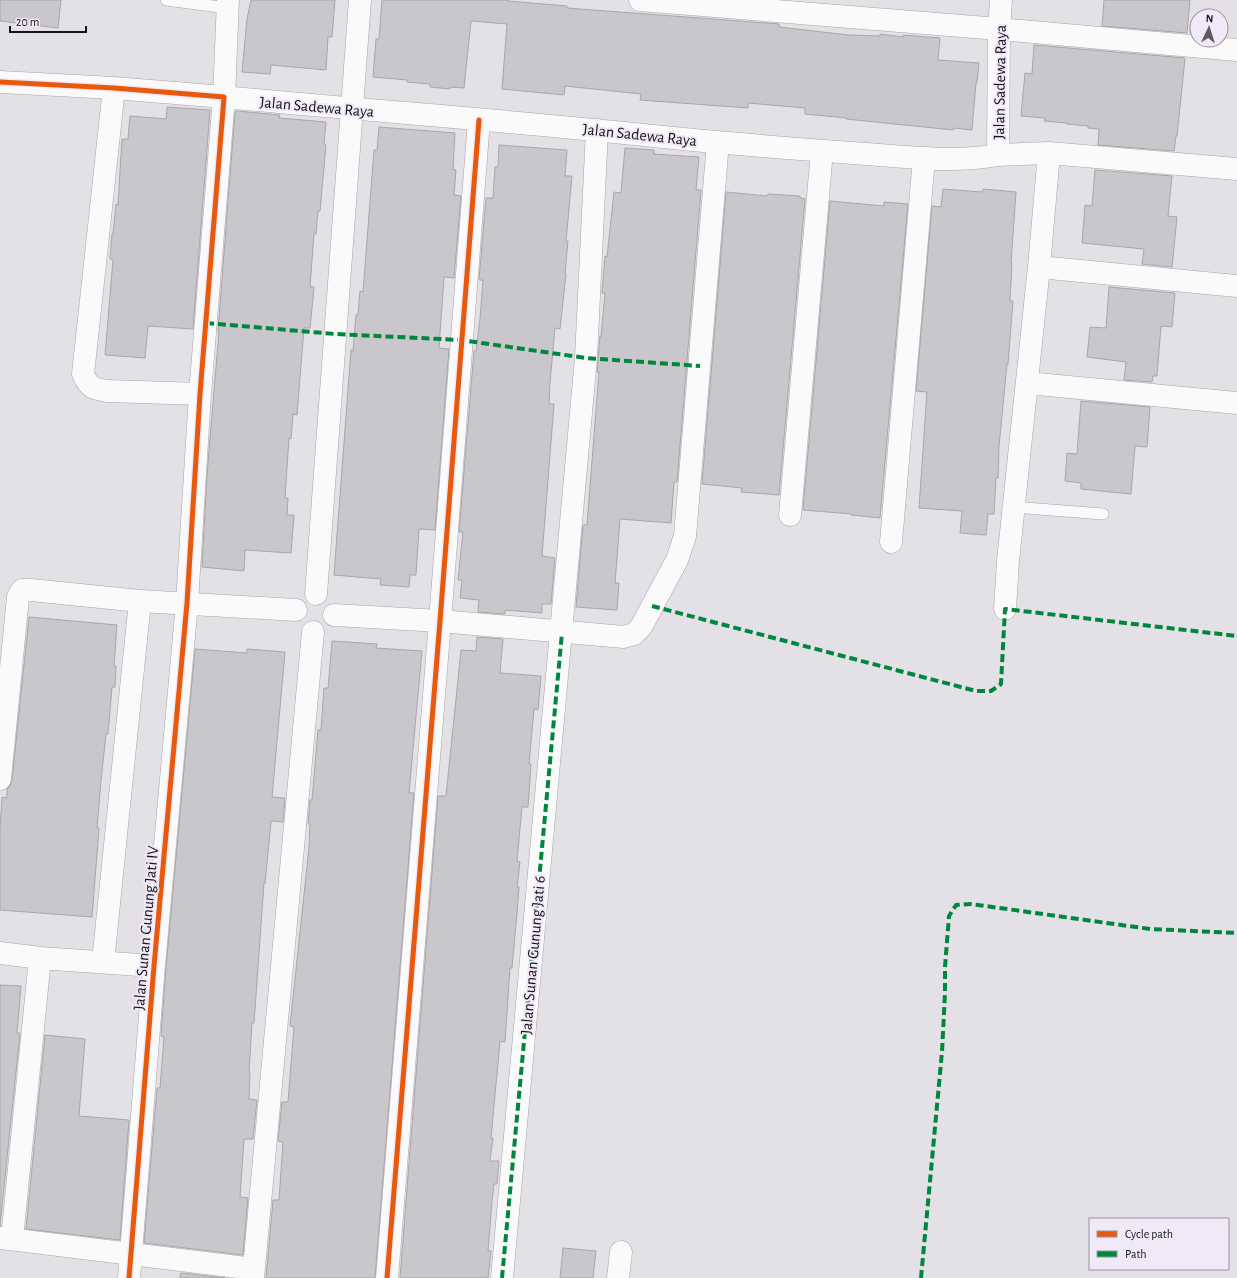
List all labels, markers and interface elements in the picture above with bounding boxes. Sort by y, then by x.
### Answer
scale bar [10,8,86,34]
north arrow [1189,8,1229,48]
text: N [1205,13,1214,24]
text: 20 m [16,16,39,28]
street label: Jalan Sadewa Raya [991,25,1010,139]
street label: Jalan Sadewa Raya [259,94,375,121]
street label: Jalan Sadewa Raya [582,121,698,150]
street label: Jalan Sunan Gunung Jati IV [131,845,161,1011]
street label: Jalan Sunan Gunung Jati 6 [518,875,548,1035]
legend [1089,1218,1229,1270]
text: Cycle path [1125,1228,1173,1241]
text: Path [1125,1248,1147,1260]

